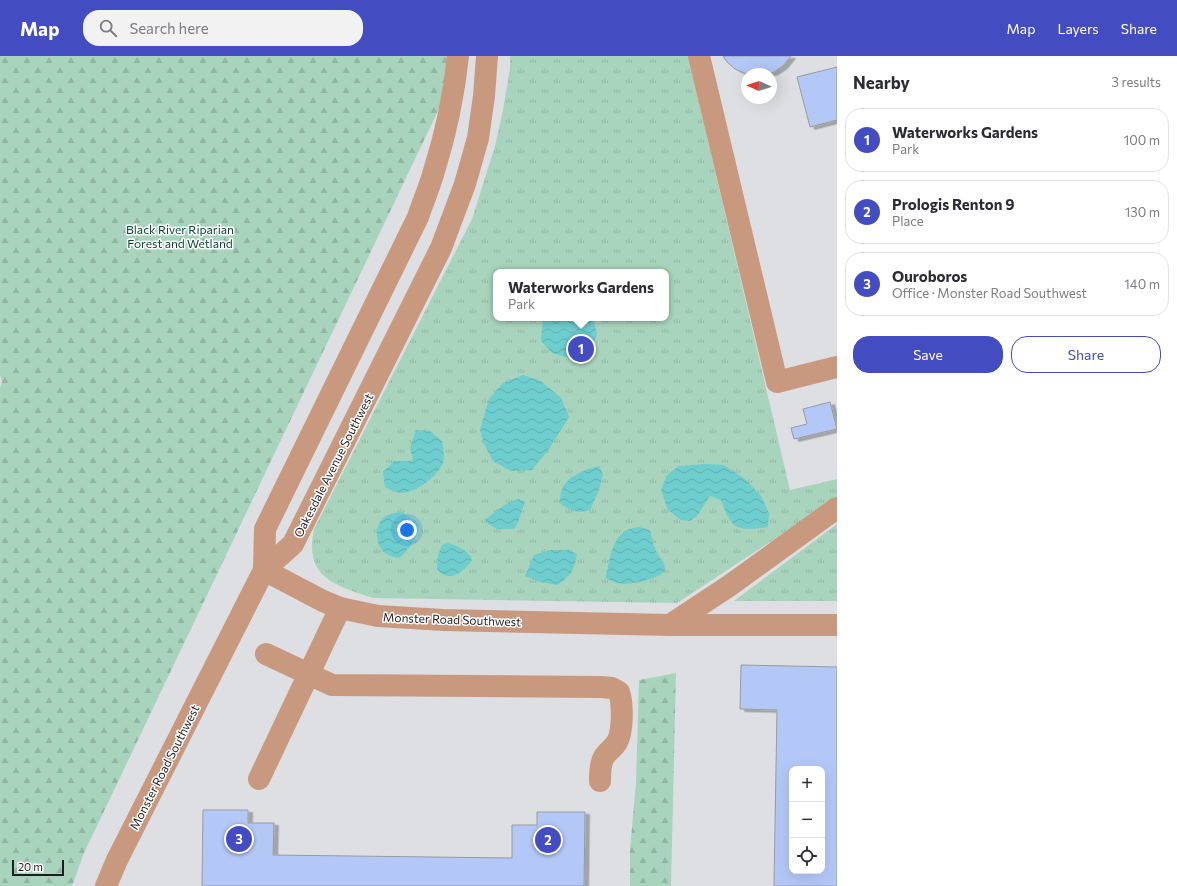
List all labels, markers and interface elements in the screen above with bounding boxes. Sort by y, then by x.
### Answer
search box [83,10,363,46]
text: Map [20,17,59,40]
icon: search [97,17,119,39]
text: Search here [129,19,209,37]
text: Map [1007,20,1035,37]
text: Layers [1057,20,1099,37]
text: Share [1121,20,1157,37]
north arrow [741,68,777,104]
text: Nearby [853,72,910,93]
text: 3 results [1112,74,1161,90]
text: Waterworks Gardens [892,123,1038,141]
text: 1 [864,132,870,148]
text: 100 m [1124,132,1160,148]
text: Park [892,141,919,157]
text: Prologis Renton 9 [892,195,1014,213]
text: 2 [863,204,871,220]
text: 130 m [1125,204,1160,220]
text: Place [892,213,924,229]
park label: Black River Riparian Forest and Wetland [126,222,234,250]
text: Ouroboros [892,267,967,285]
popup [493,269,669,321]
text: 3 [863,276,871,292]
text: 140 m [1124,276,1160,292]
text: Waterworks Gardens [508,278,654,296]
text: Office · Monster Road Southwest [892,285,1087,301]
text: Park [508,296,535,312]
pin: 1 [568,334,594,364]
button: Save [853,336,1003,373]
button: Share [1011,336,1161,373]
street label: Oakesdale Avenue Southwest [290,391,376,539]
your location [397,520,417,540]
street label: Monster Road Southwest [383,610,521,628]
street label: Monster Road Southwest [126,702,202,832]
map controls [789,766,825,874]
button: + [789,766,825,802]
button: − [789,802,825,838]
pin: 3 [226,824,252,854]
pin: 2 [535,825,561,855]
button: locate [789,838,825,874]
scale bar [12,858,64,877]
text: 20 m [18,860,43,873]

